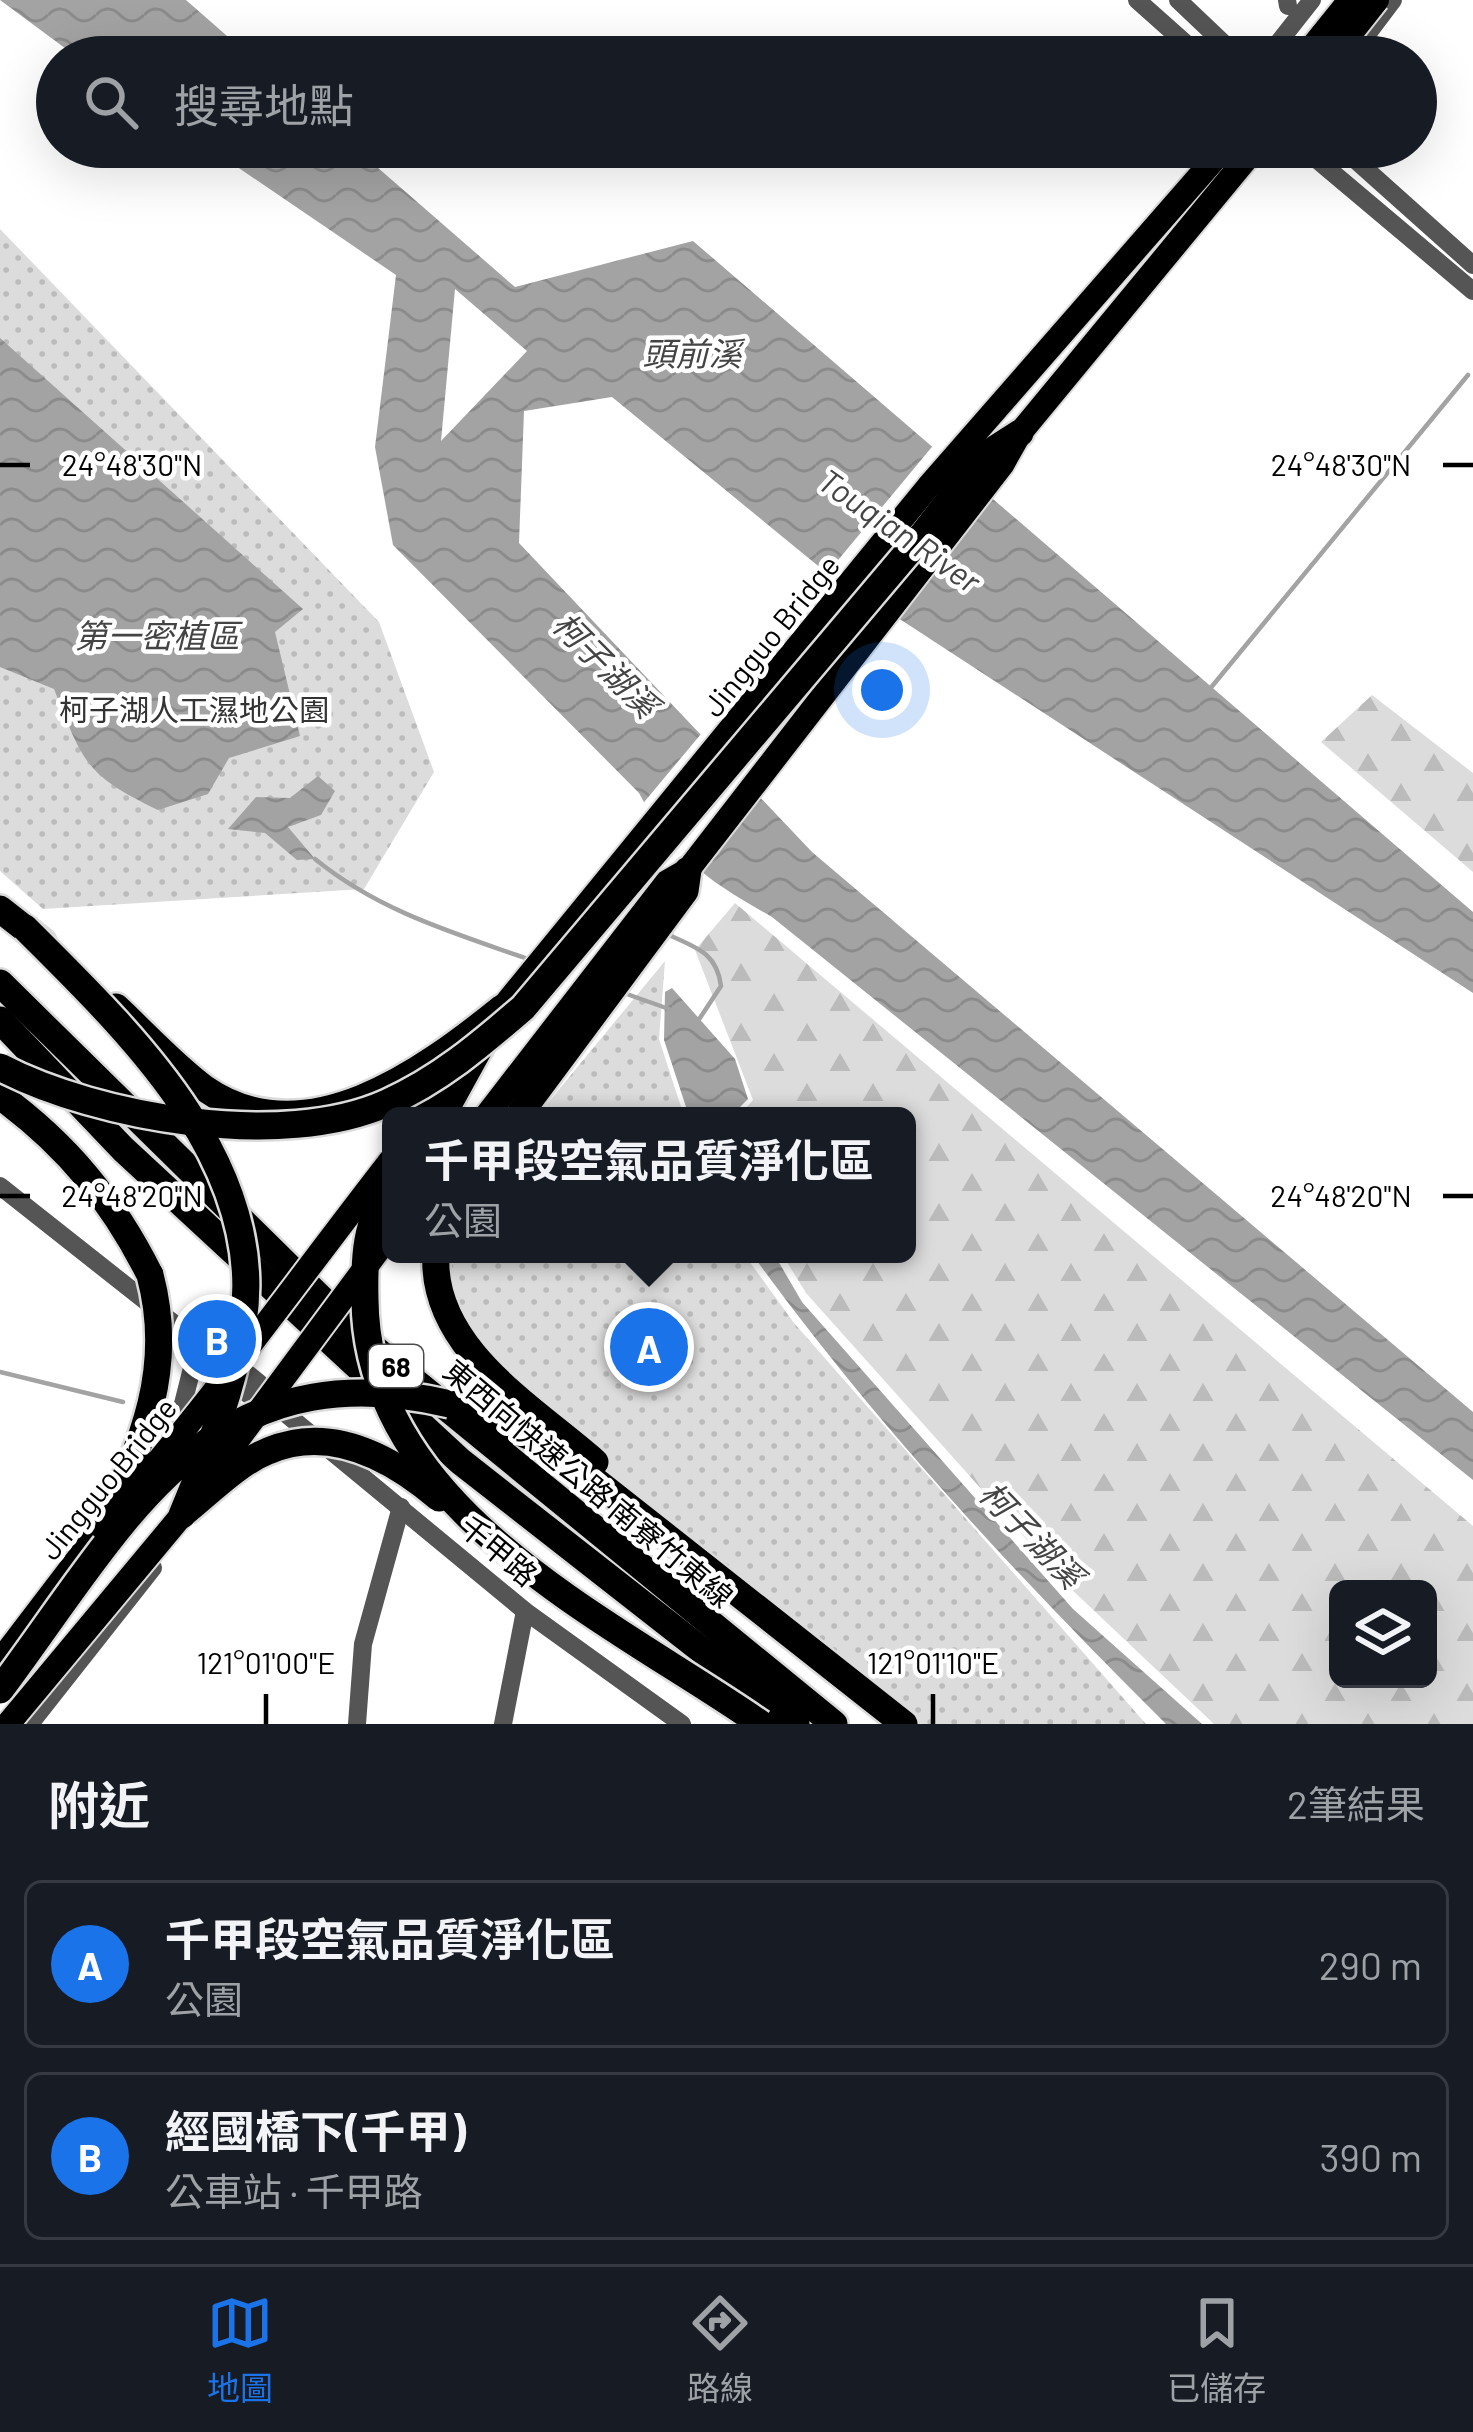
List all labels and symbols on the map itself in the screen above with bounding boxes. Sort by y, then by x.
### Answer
water label: 頭前溪 [643,333,746,373]
text: 24°48'30"N [62,446,202,482]
text: 24°48'30"N [1271,446,1411,482]
water label: Touqian River [811,460,990,601]
street label: Jingguo Bridge [694,547,846,723]
water label: 柯子湖溪 [545,603,670,728]
water label: 第一密植區 [75,615,244,655]
your location [852,660,912,720]
park label: 柯子湖人工濕地公園 [59,691,329,727]
text: 24°48'20"N [61,1177,203,1213]
text: 24°48'20"N [1270,1177,1412,1213]
pin: B [178,1294,256,1384]
pin: A [610,1302,688,1392]
road number: 68 [369,1345,423,1387]
street label: 東西向快速公路 南寮竹東線 [437,1352,741,1614]
street label: Jingguo Bridge [31,1390,183,1566]
water label: 柯子湖溪 [972,1473,1095,1598]
street label: 千甲路 [453,1507,545,1593]
text: 121°01'00"E [197,1644,335,1680]
text: 121°01'10"E [867,1644,999,1680]

